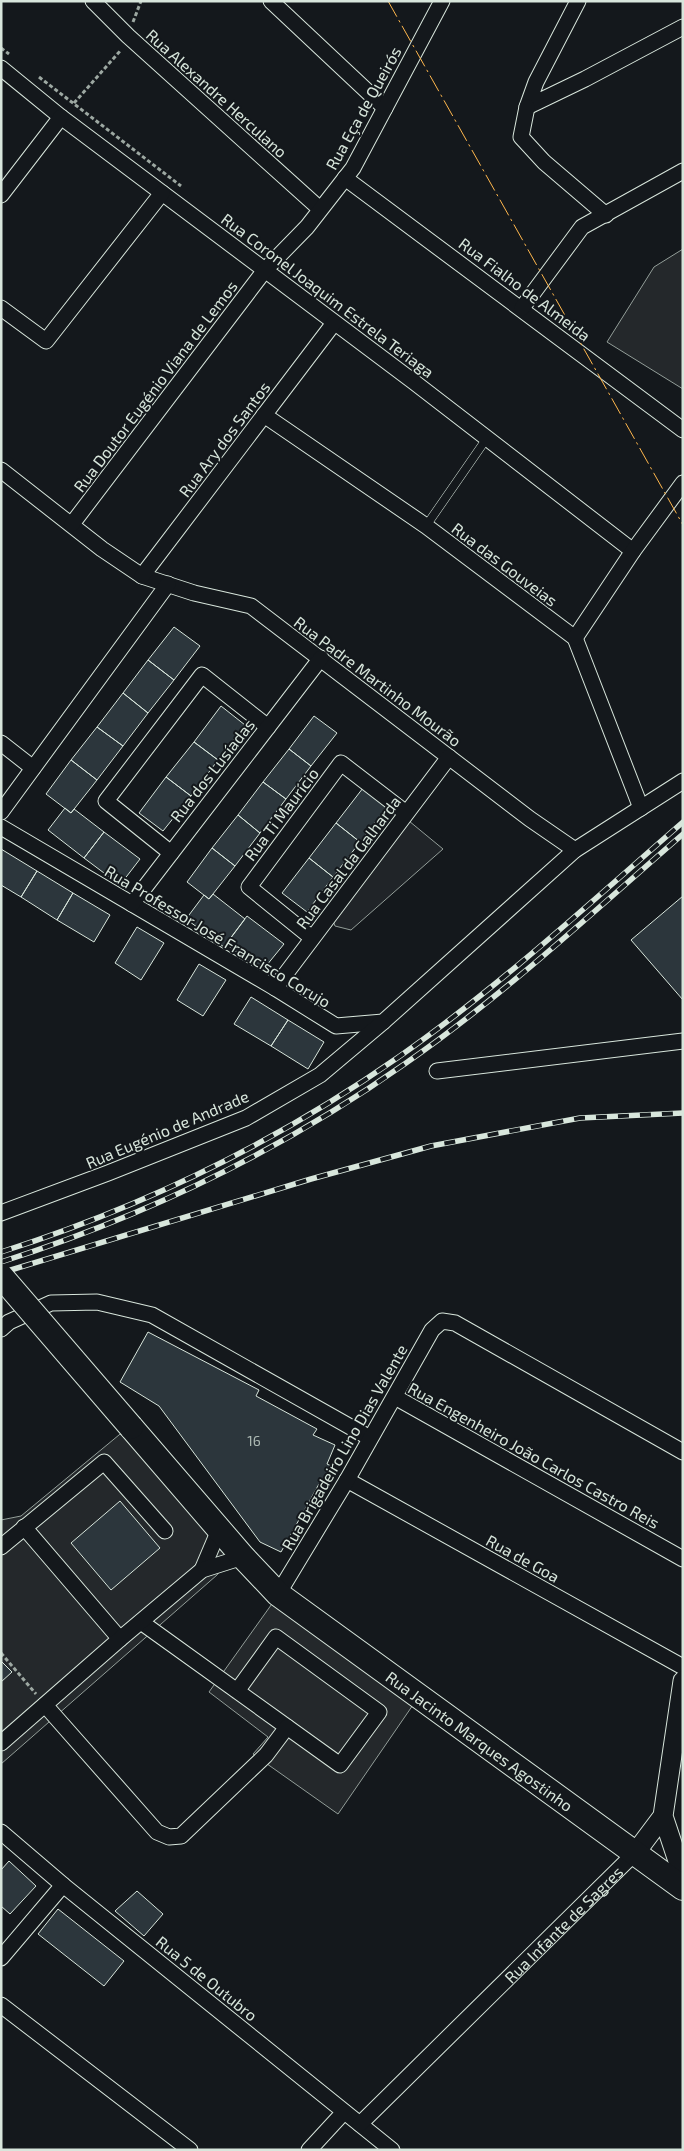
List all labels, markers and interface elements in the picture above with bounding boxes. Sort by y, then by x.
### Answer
street label: Rua Alexandre Herculano [143,25,291,161]
street label: Rua Eça de Queirós [321,43,406,173]
street label: Rua Coronel Joaquim Estrela Teriaga [218,209,438,381]
street label: Rua Fialho de Almeida [456,233,594,345]
street label: Rua Doutor Eugénio Viana de Lemos [69,277,241,495]
street label: Rua Ary dos Santos [174,378,274,500]
street label: Rua das Gouveias [449,518,561,610]
street label: Rua Padre Martinho Mourão [291,612,465,750]
street label: Rua dos Lusíadas [166,715,258,825]
street label: Rua Ti Maurício [240,764,322,864]
street label: Rua Casal da Galharda [292,792,404,932]
street label: Rua Professor José Francisco Corujo [101,861,334,1012]
street label: Rua Eugénio de Andrade [83,1086,251,1172]
street label: Rua Brigadeiro Lino Dias Valente [277,1341,411,1553]
street label: Rua Engenheiro João Carlos Castro Reis [405,1378,663,1532]
house number: 16 [247,1432,261,1449]
street label: Rua de Goa [483,1530,563,1586]
street label: Rua Jacinto Marques Agostinho [383,1666,577,1815]
street label: Rua Infante de Sagres [500,1862,626,1986]
street label: Rua 5 de Outubro [153,1932,261,2024]

